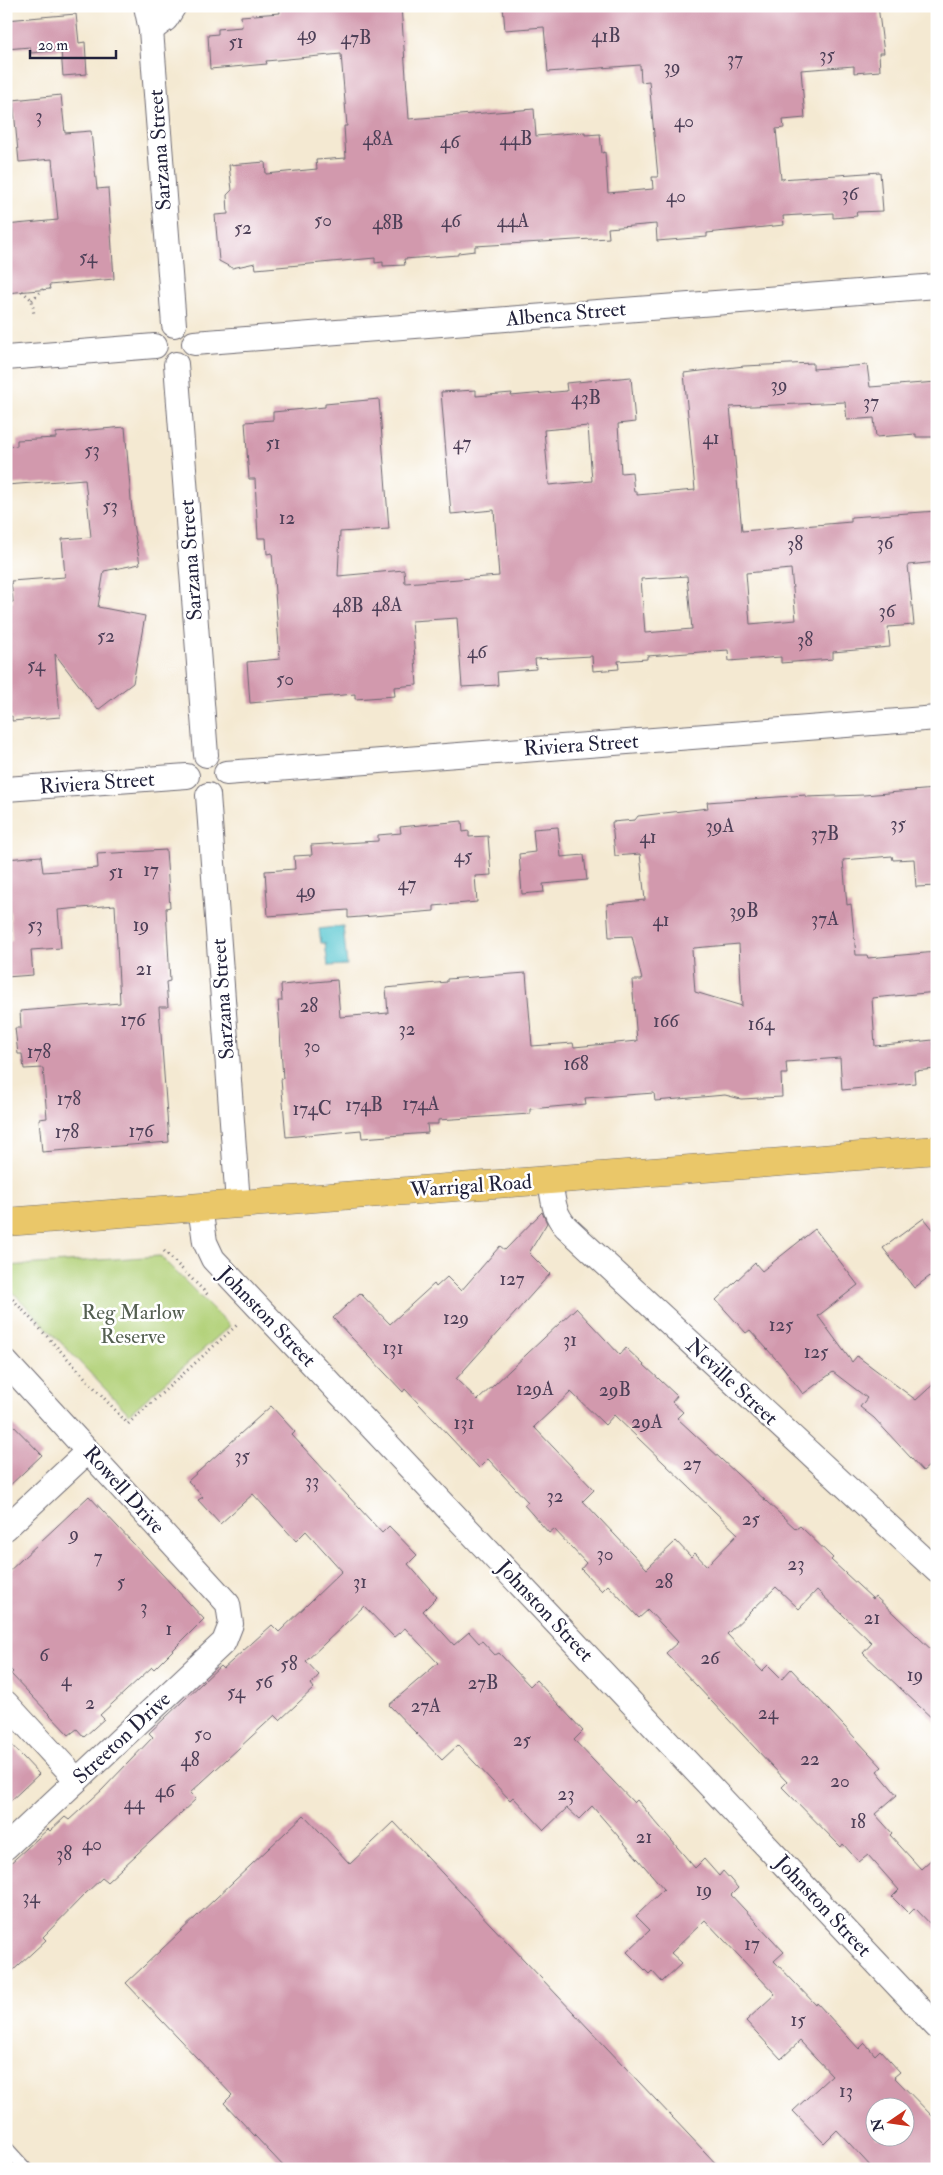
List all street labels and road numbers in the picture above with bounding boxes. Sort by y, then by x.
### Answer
street label: Sarzana Street [142,88,178,212]
street label: Albenca Street [504,295,627,333]
street label: Sarzana Street [173,498,209,622]
street label: Riviera Street [523,727,640,762]
street label: Riviera Street [39,765,156,800]
street label: Sarzana Street [205,937,241,1061]
street label: Warrigal Road [408,1168,533,1204]
street label: Johnston Street [211,1260,322,1373]
street label: Neville Street [680,1332,784,1432]
street label: Rowell Drive [77,1440,171,1540]
street label: Johnston Street [490,1554,599,1668]
street label: Streeton Drive [67,1686,177,1790]
street label: Johnston Street [768,1849,877,1963]

